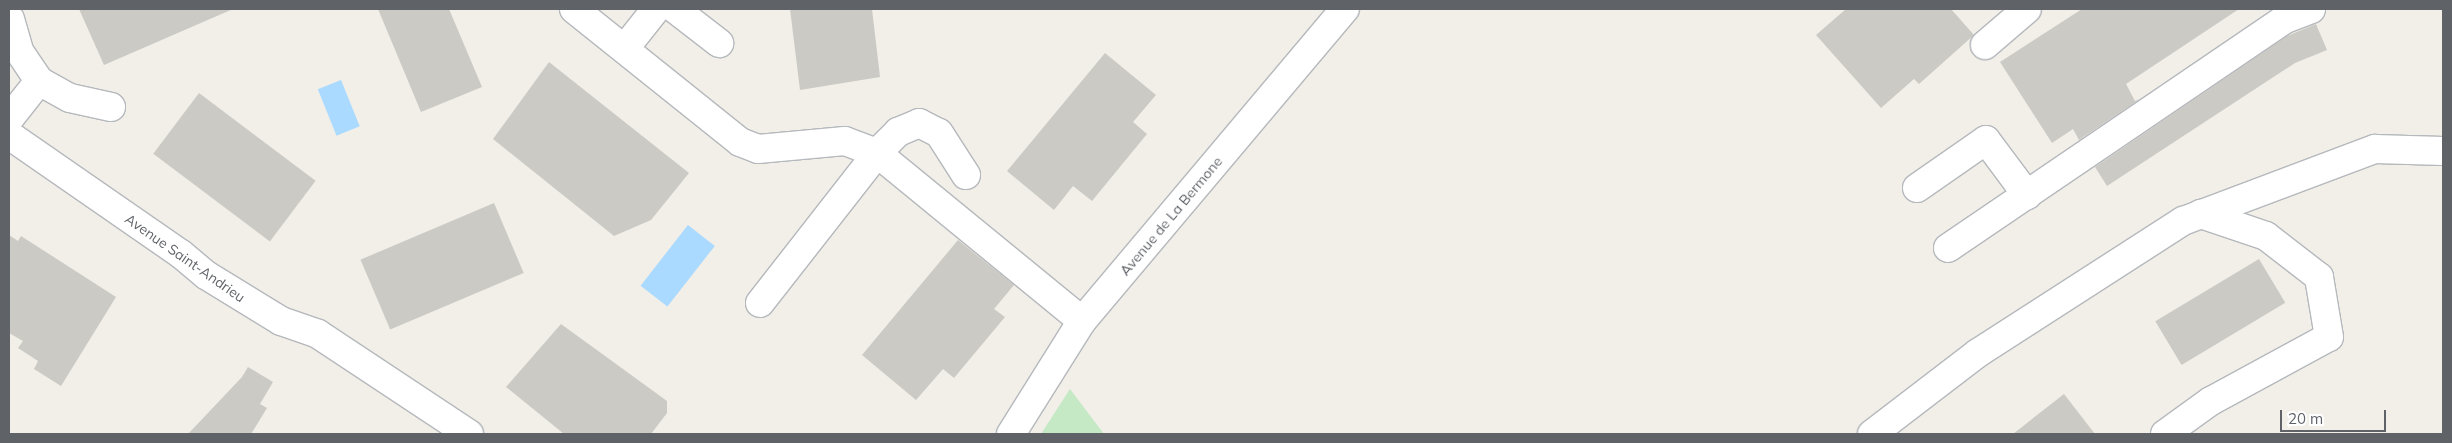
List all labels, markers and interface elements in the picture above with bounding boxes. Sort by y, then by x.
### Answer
street label: Avenue de La Bermone [1116,153,1226,279]
street label: Avenue Saint-Andrieu [122,210,248,306]
scale bar [2282,400,2388,432]
text: 20 m [2288,409,2323,428]

